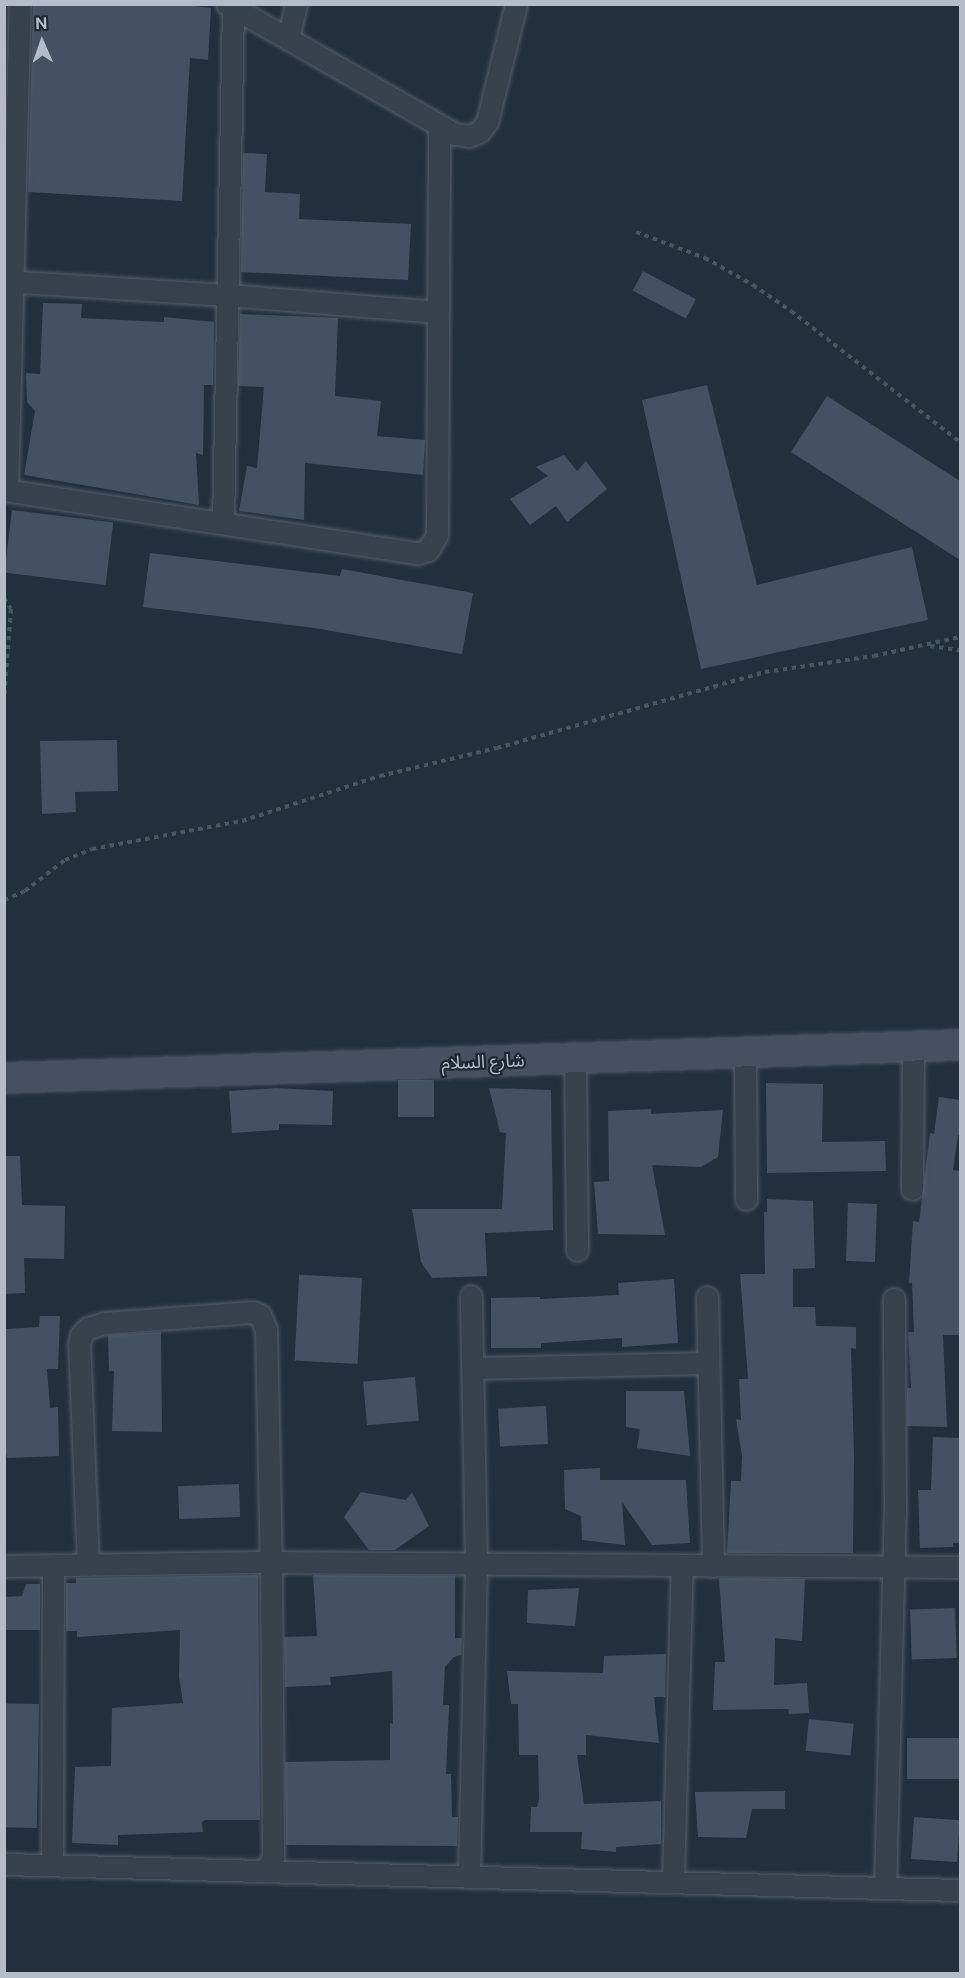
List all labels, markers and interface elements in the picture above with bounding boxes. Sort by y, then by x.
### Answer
north arrow [12,12,72,72]
text: N [35,14,48,33]
street label: شارع السلام [441,1050,525,1074]

